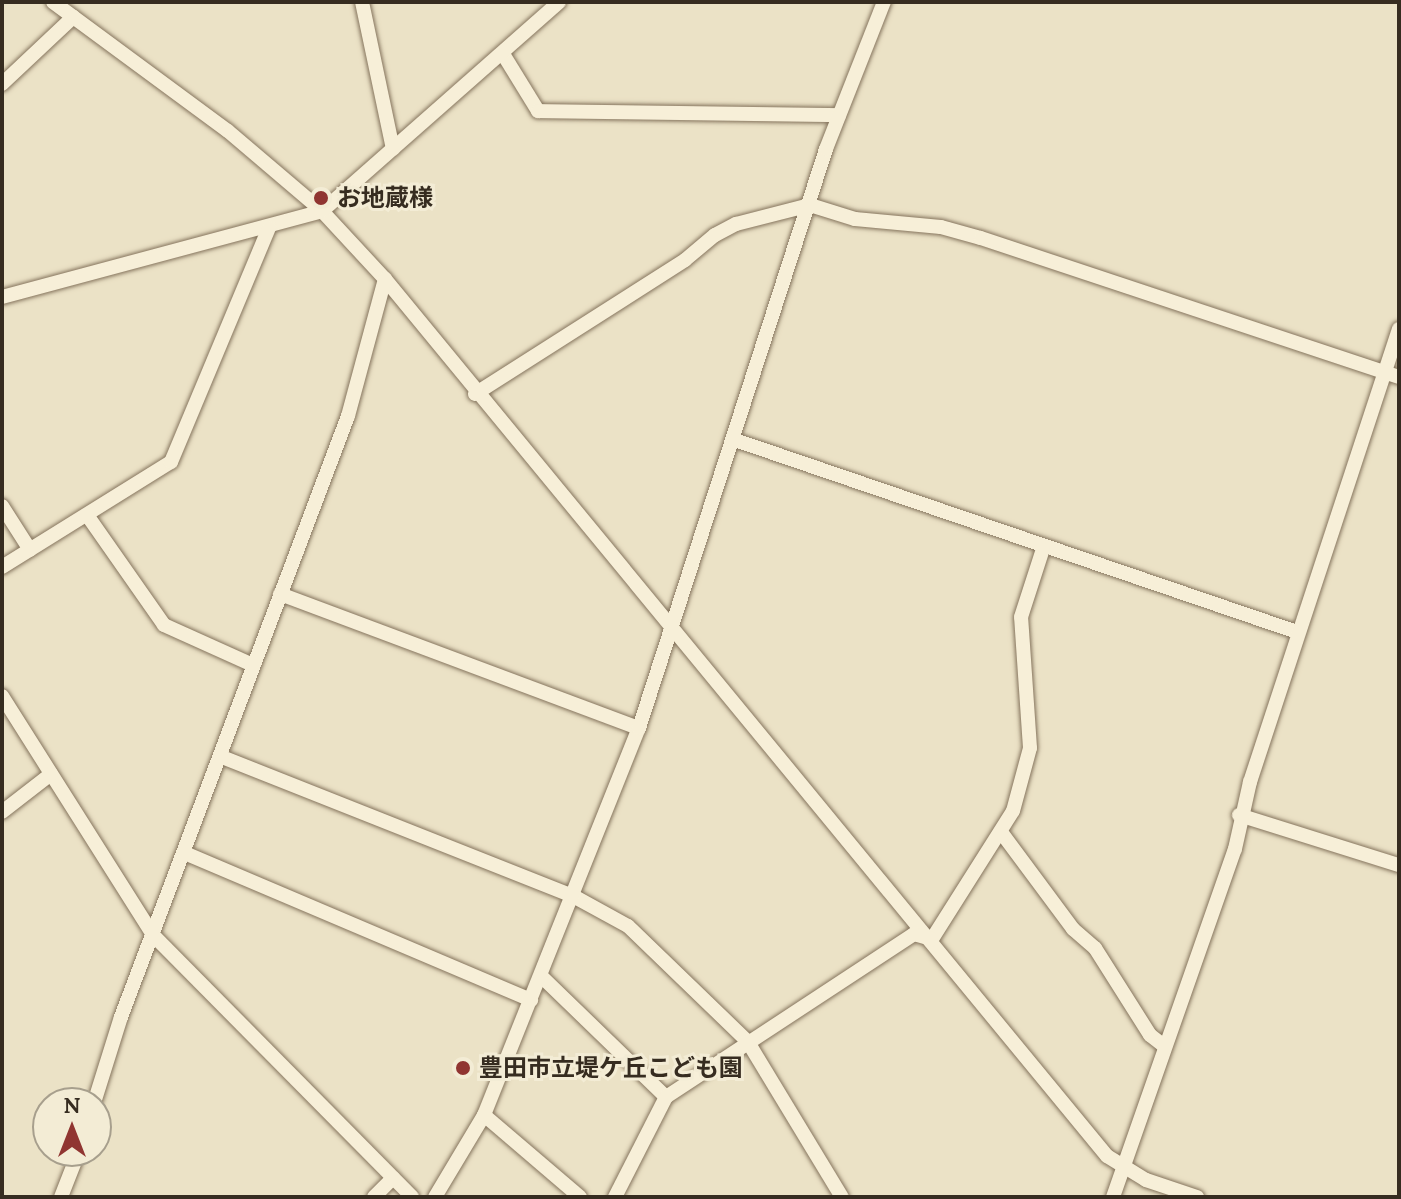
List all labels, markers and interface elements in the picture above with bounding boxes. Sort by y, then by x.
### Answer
place label: お地蔵様 [337,184,433,212]
marker: お地蔵様 [312,189,330,207]
place label: 豊田市立堤ケ丘こども園 [479,1054,743,1082]
marker: 豊田市立堤ケ丘こども園 [454,1059,472,1077]
north arrow [32,1087,112,1167]
text: N [63,1091,81,1119]

